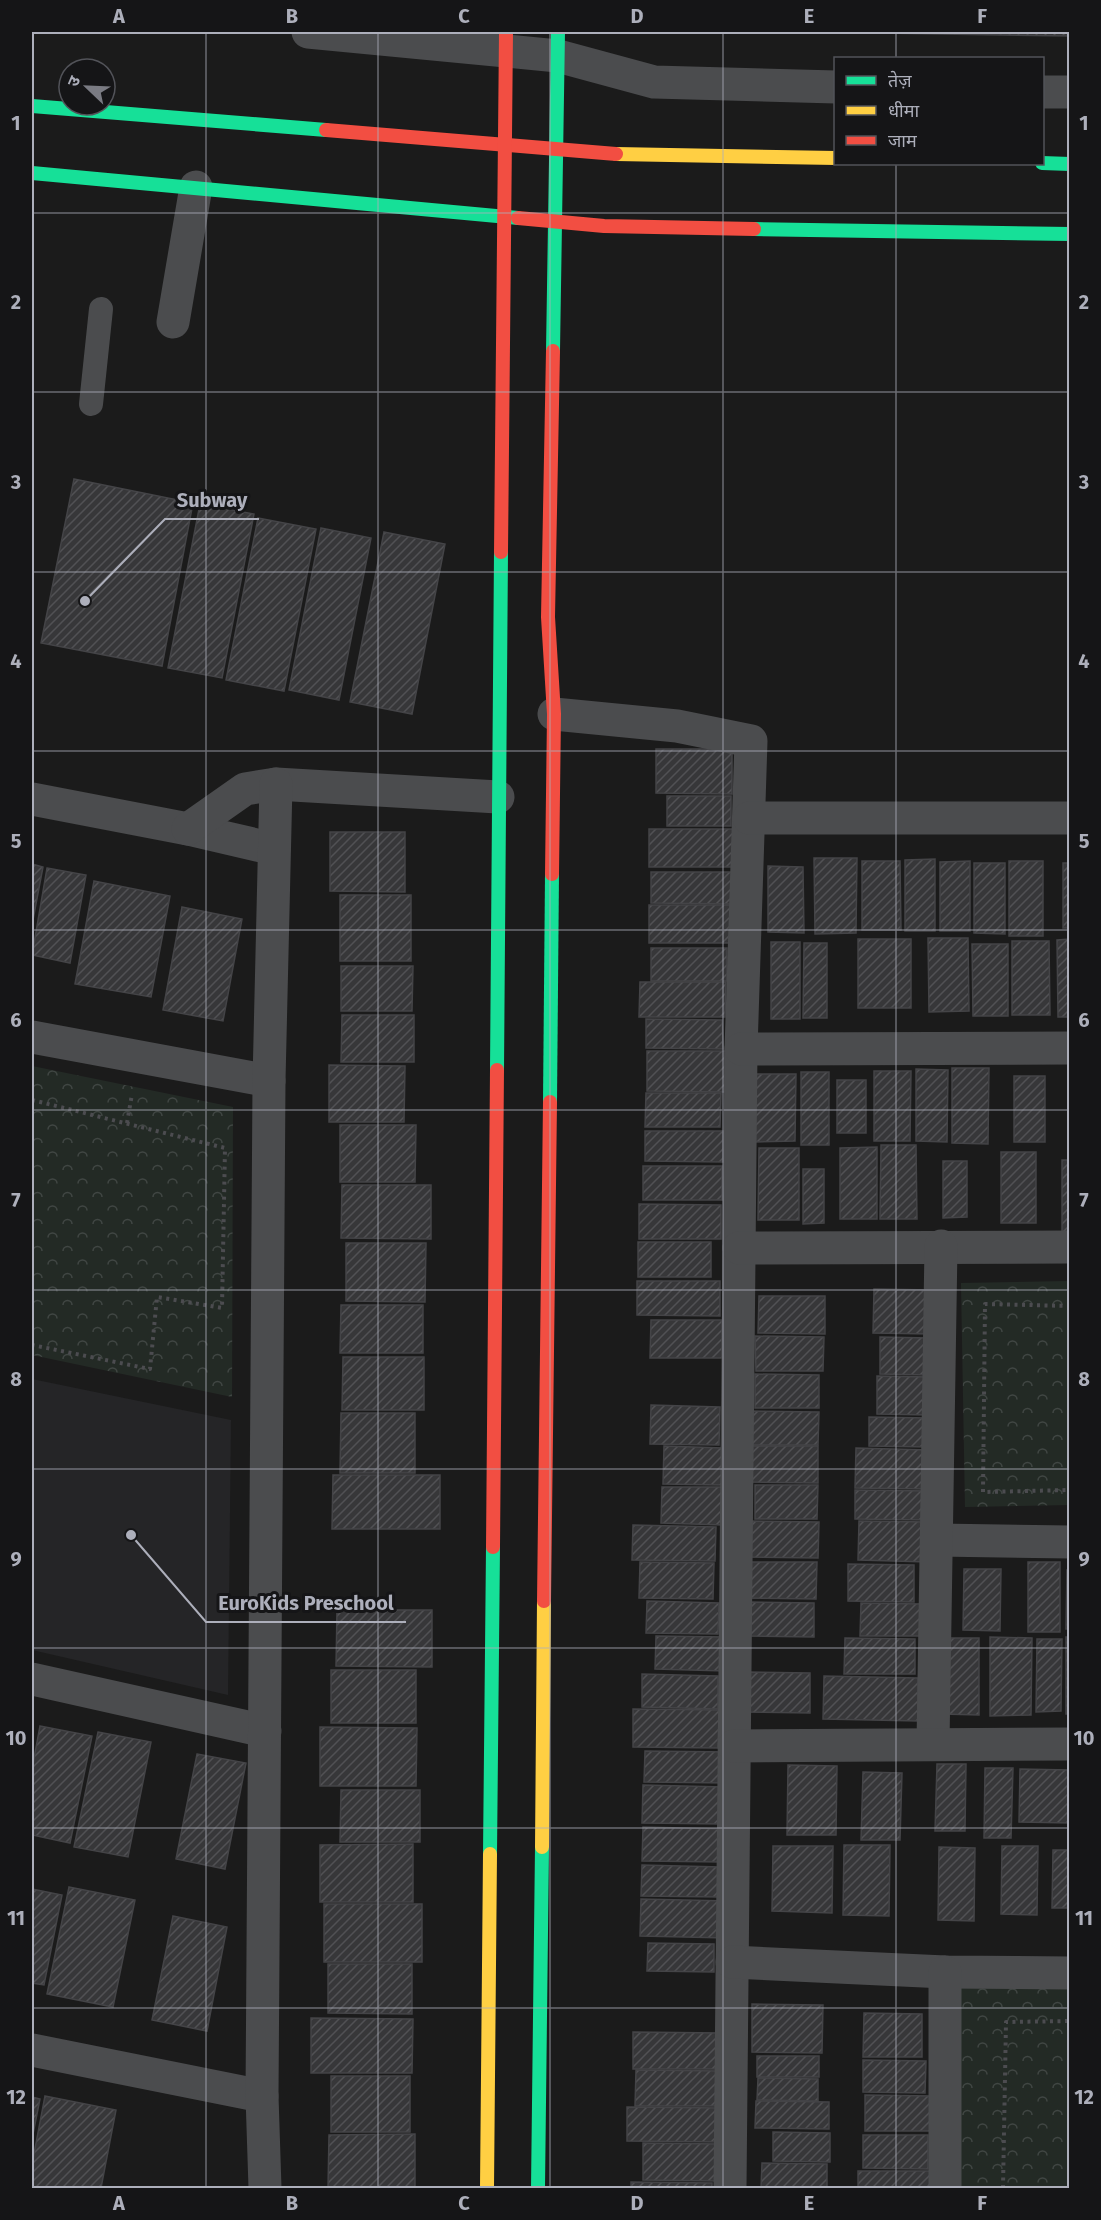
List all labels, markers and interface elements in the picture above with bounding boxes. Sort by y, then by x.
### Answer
text: A [112,4,126,28]
text: B [286,4,298,28]
text: C [458,4,470,28]
text: D [630,4,644,28]
text: E [804,4,814,28]
text: F [977,4,987,28]
north arrow [57,57,117,117]
legend [834,57,1044,165]
text: तेज़ [888,70,912,92]
text: उ [63,73,84,89]
text: धीमा [888,100,919,122]
text: 1 [11,111,21,135]
text: 1 [1079,111,1089,135]
text: जाम [888,130,918,152]
text: 2 [11,290,21,314]
text: 2 [1079,290,1089,314]
text: 3 [10,470,21,494]
text: 3 [1078,470,1089,494]
callout: Subway [165,481,259,519]
text: Subway [177,488,248,512]
text: 4 [10,649,22,673]
text: 4 [1078,649,1090,673]
text: 5 [11,829,22,853]
text: 5 [1079,829,1090,853]
text: 6 [10,1008,22,1032]
text: 6 [1078,1008,1090,1032]
text: 7 [11,1188,21,1212]
text: 7 [1079,1188,1089,1212]
text: 8 [10,1367,22,1391]
text: 8 [1078,1367,1090,1391]
text: 9 [10,1547,22,1571]
text: 9 [1078,1547,1090,1571]
callout: EuroKids Preschool [206,1584,406,1622]
text: EuroKids Preschool [218,1591,394,1615]
text: 10 [6,1726,26,1750]
text: 10 [1074,1726,1094,1750]
text: 11 [7,1906,25,1930]
text: 11 [1075,1906,1093,1930]
text: 12 [6,2085,26,2109]
text: 12 [1074,2085,1094,2109]
text: A [112,2191,126,2215]
text: B [286,2191,298,2215]
text: C [458,2191,470,2215]
text: D [630,2191,644,2215]
text: E [804,2191,814,2215]
text: F [977,2191,987,2215]

